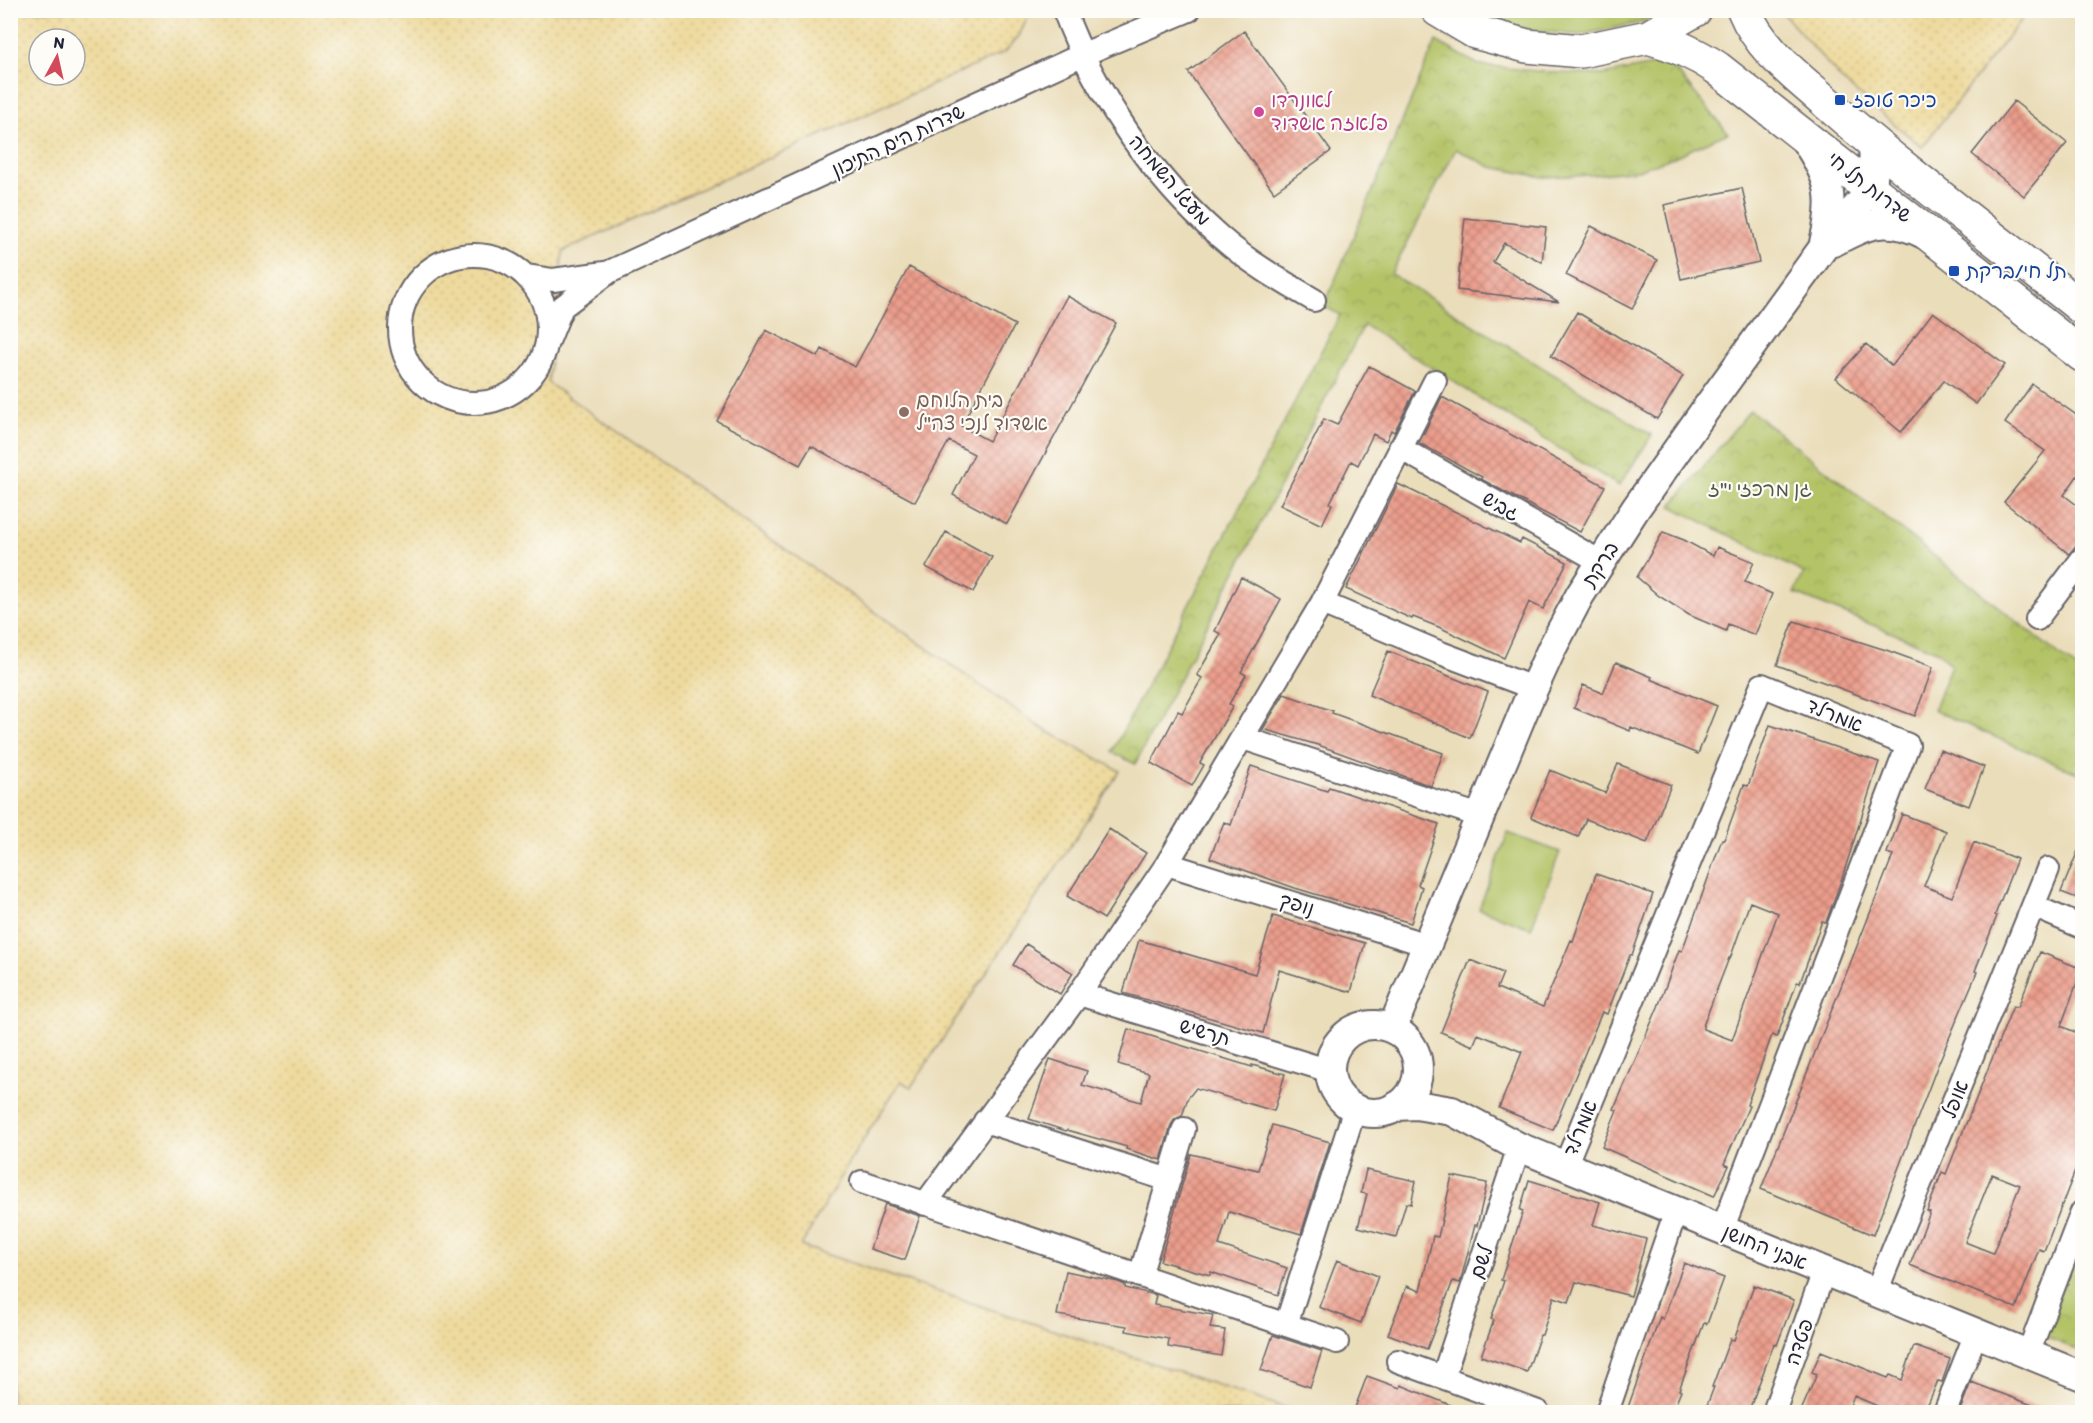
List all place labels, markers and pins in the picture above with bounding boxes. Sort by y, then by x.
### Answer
place label: לאונרדו פלאזה אשדוד [1271,88,1388,135]
place label: כיכר טופז [1852,88,1936,112]
marker: כיכר טופז [1833,93,1847,107]
marker: לאונרדו פלאזה אשדוד [1252,105,1266,119]
place label: תל חי/ברקת [1965,259,2067,283]
marker: תל חי/ברקת [1947,264,1961,278]
place label: בית הלוחם אשדוד לנכי צה"ל [916,388,1048,435]
marker: בית הלוחם אשדוד לנכי צה"ל [897,405,911,419]

